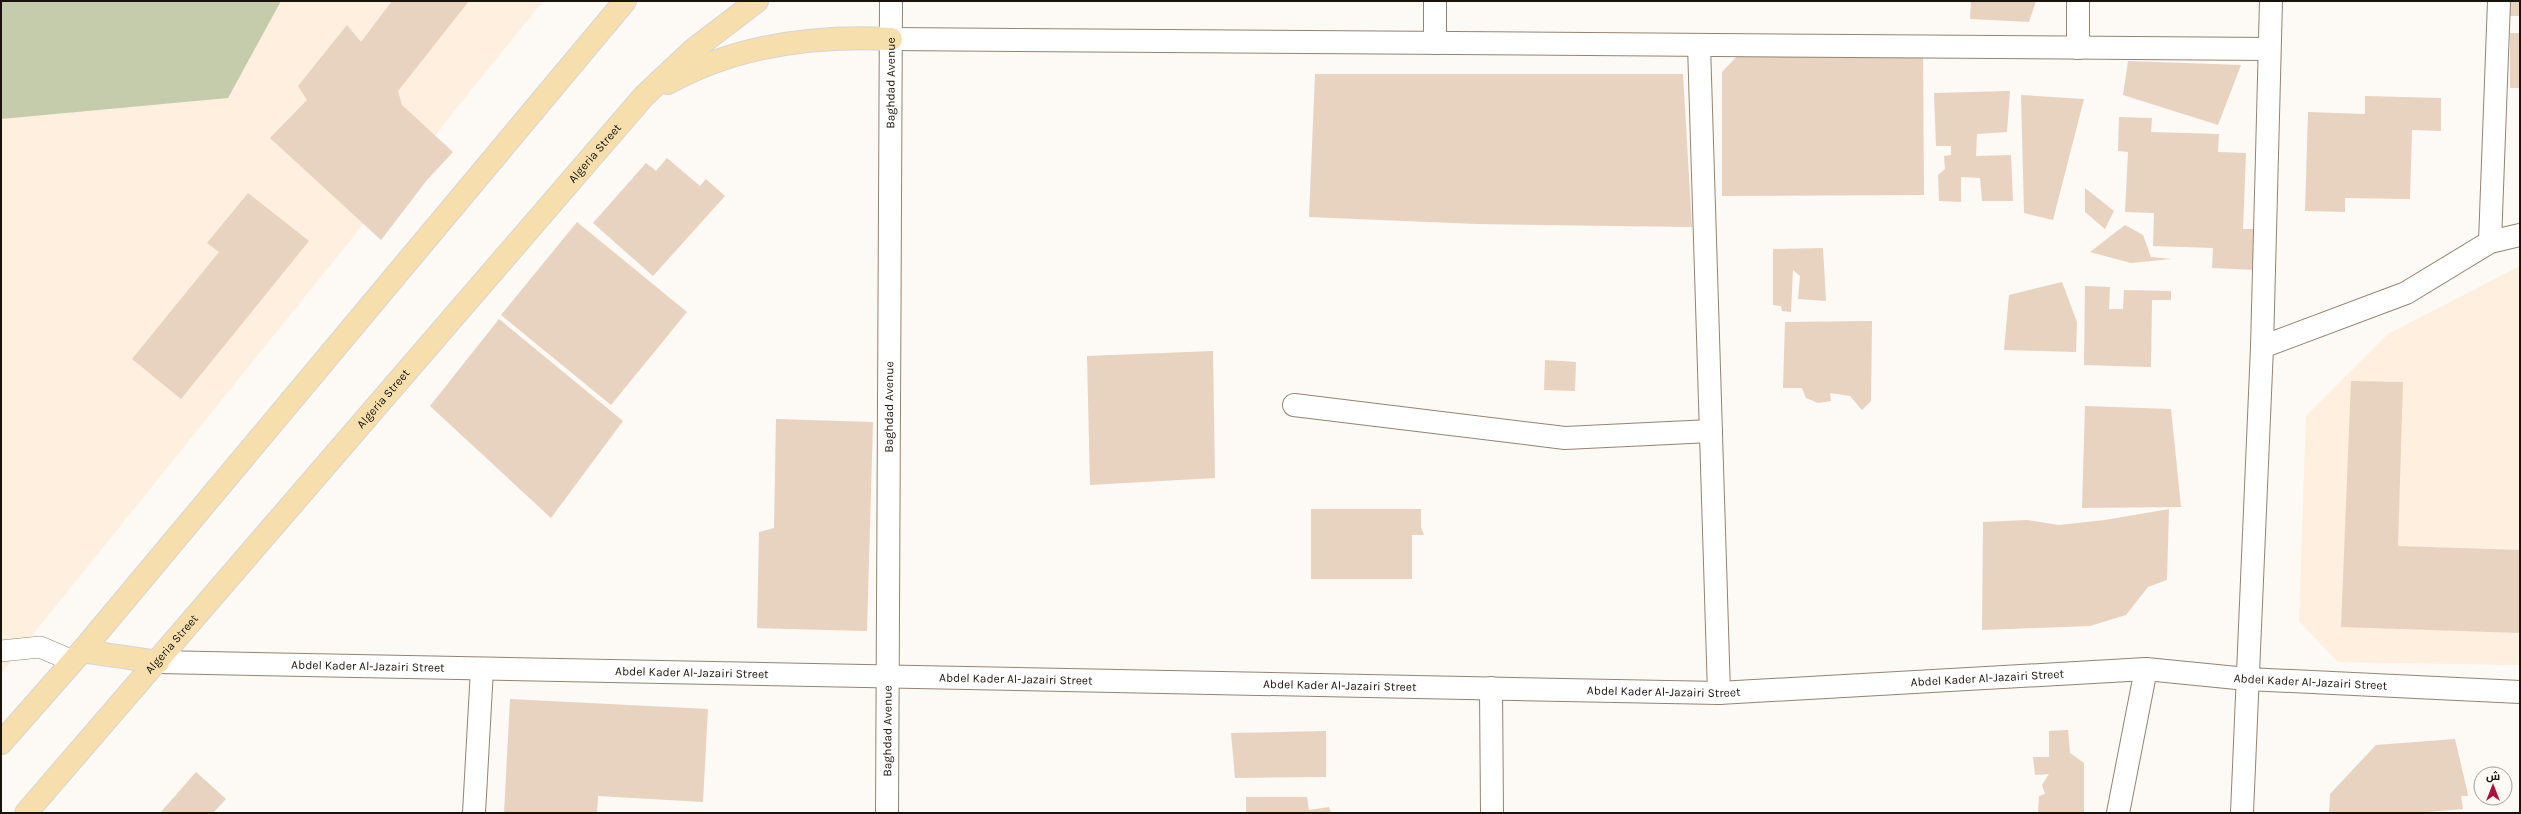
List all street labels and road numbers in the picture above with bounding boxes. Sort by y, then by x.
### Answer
street label: Baghdad Avenue [883,37,898,129]
street label: Algeria Street [565,120,624,186]
street label: Baghdad Avenue [882,361,896,453]
street label: Algeria Street [354,366,413,431]
street label: Algeria Street [142,611,201,677]
street label: Abdel Kader Al-Jazairi Street [291,658,445,675]
street label: Abdel Kader Al-Jazairi Street [615,664,769,681]
street label: Abdel Kader Al-Jazairi Street [1910,667,2065,689]
street label: Abdel Kader Al-Jazairi Street [939,671,1093,688]
street label: Abdel Kader Al-Jazairi Street [2233,671,2388,693]
street label: Abdel Kader Al-Jazairi Street [1263,677,1417,694]
street label: Abdel Kader Al-Jazairi Street [1587,683,1741,700]
street label: Baghdad Avenue [880,685,895,777]

